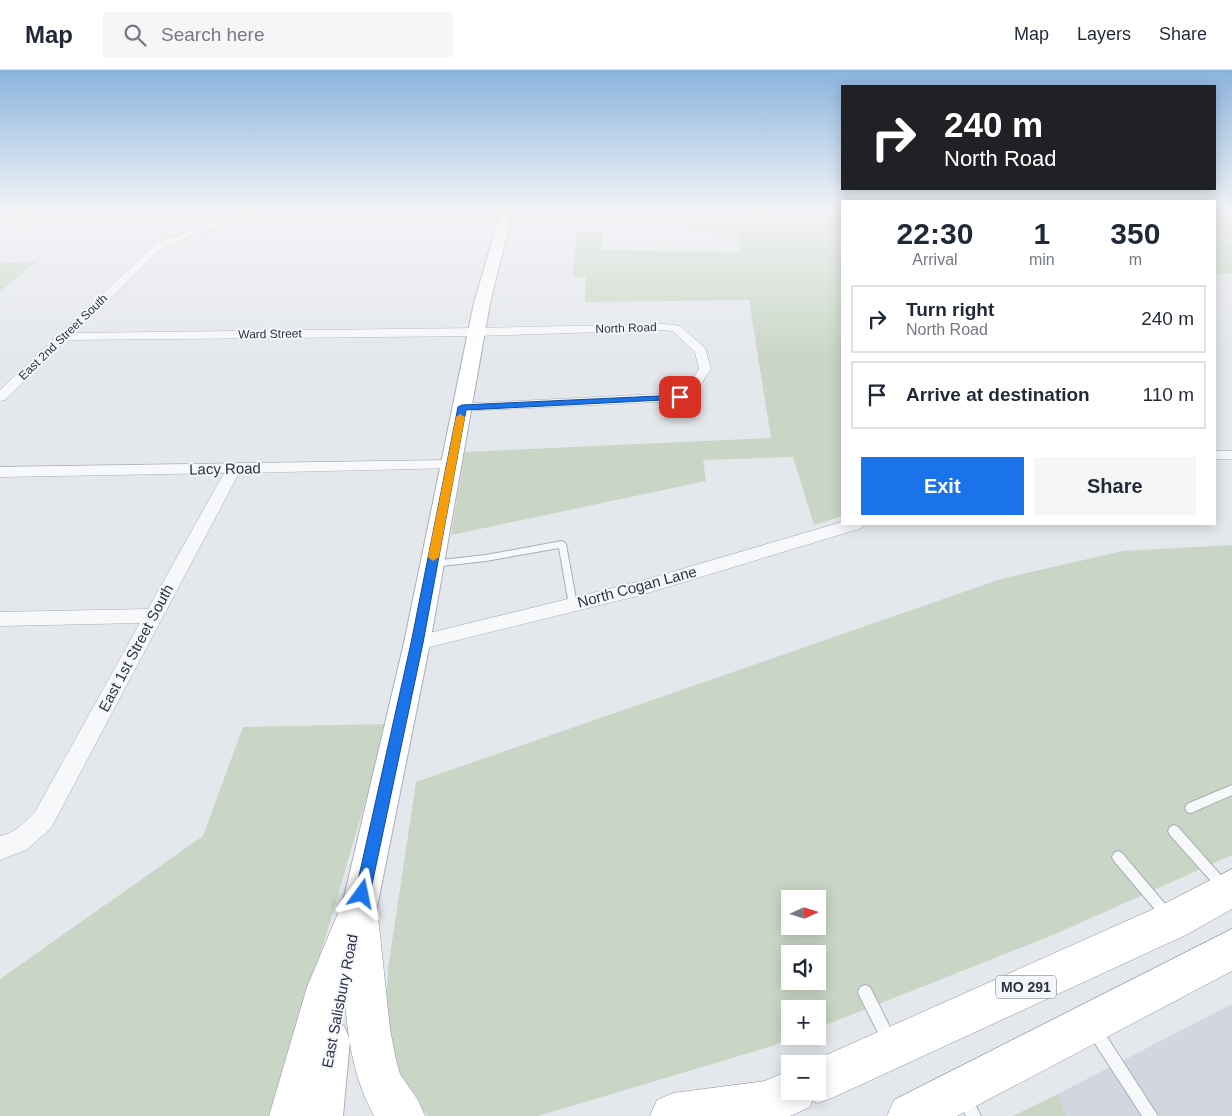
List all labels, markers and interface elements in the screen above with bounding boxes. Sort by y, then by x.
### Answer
search box [103,12,453,57]
text: Map [25,21,73,48]
icon: search [121,21,149,49]
text: Search here [161,24,265,45]
text: Map [1014,24,1049,44]
text: Layers [1077,24,1131,44]
text: Share [1159,24,1207,44]
icon: right [861,105,926,170]
text: 240 m [944,105,1043,144]
text: North Road [944,146,1057,171]
text: 22:30 [897,217,973,250]
text: 1 [1033,217,1050,250]
text: 350 [1110,217,1160,250]
text: Arrival [912,251,958,268]
text: min [1029,251,1055,268]
text: m [1129,251,1142,268]
street label: East 2nd Street South [16,291,110,383]
text: Turn right [906,299,994,320]
icon: right [863,305,891,333]
text: 240 m [1141,308,1194,329]
street label: North Road [595,320,657,336]
text: North Road [906,321,988,338]
street label: Ward Street [238,326,303,342]
pin [659,376,701,418]
icon: arrive [863,381,891,409]
icon: arrive [666,383,694,411]
text: Arrive at destination [906,384,1090,405]
text: 110 m [1143,384,1194,405]
button: Exit [861,457,1024,515]
button: Share [1034,457,1196,515]
street label: Lacy Road [189,459,261,478]
street label: North Cogan Lane [575,562,698,611]
street label: East 1st Street South [95,581,176,714]
position arrow [335,867,387,919]
north arrow [781,890,826,935]
map controls [781,890,826,1100]
street label: East Salisbury Road [318,933,361,1069]
button: sound [781,945,826,990]
road number: MO 291 [996,976,1056,999]
button: + [781,1000,826,1045]
button: − [781,1055,826,1100]

